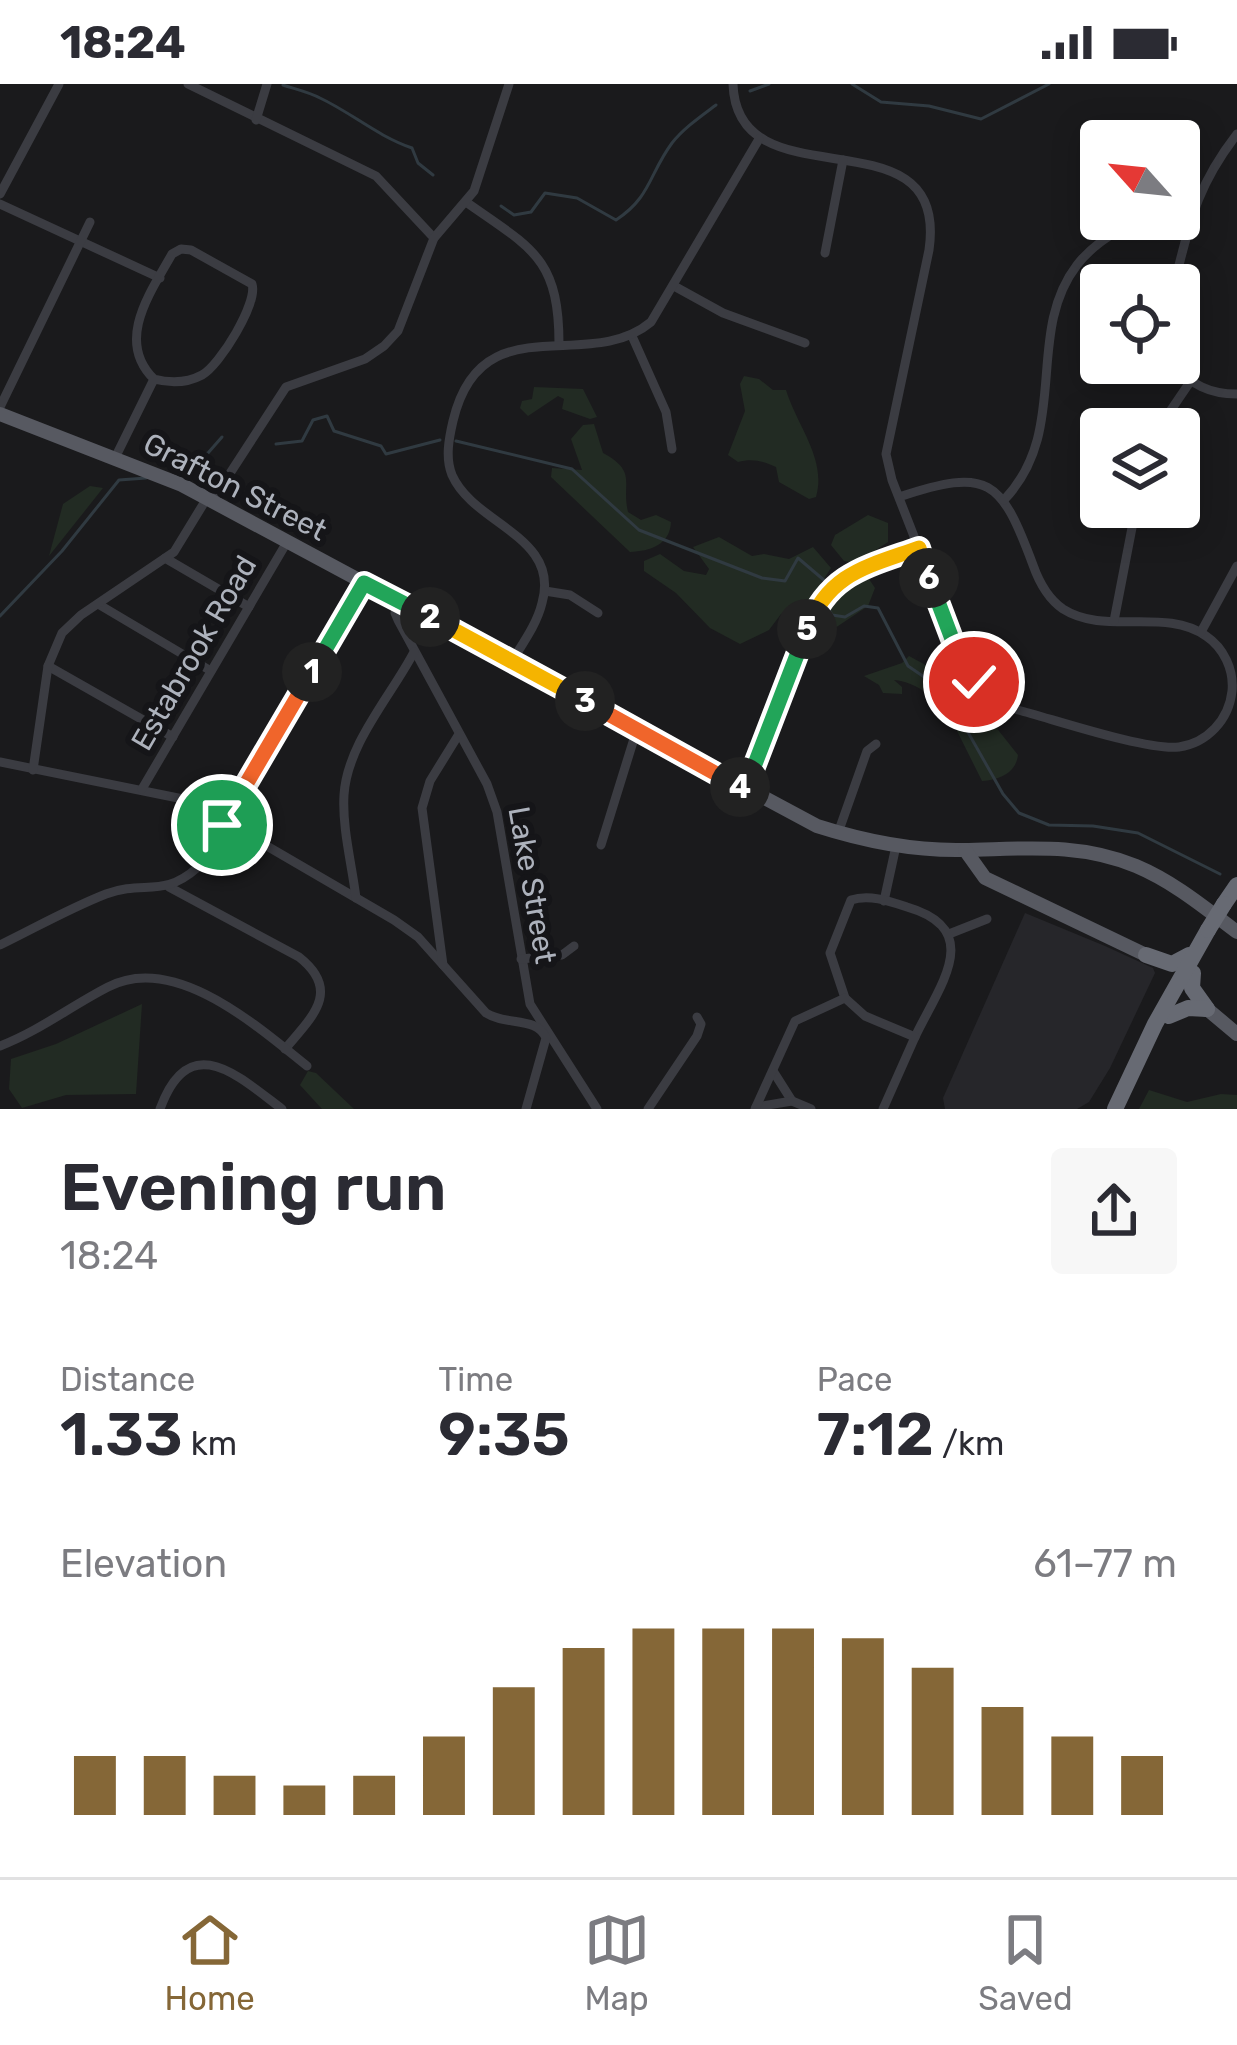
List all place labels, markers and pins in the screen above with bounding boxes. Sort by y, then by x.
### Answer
pin: 6 [899,548,959,608]
pin: 2 [400,587,460,647]
pin: 5 [777,599,837,659]
pin [923,631,1025,733]
pin: 1 [282,642,342,702]
pin: 3 [555,671,615,731]
pin: 4 [710,757,770,817]
pin [171,774,273,876]

